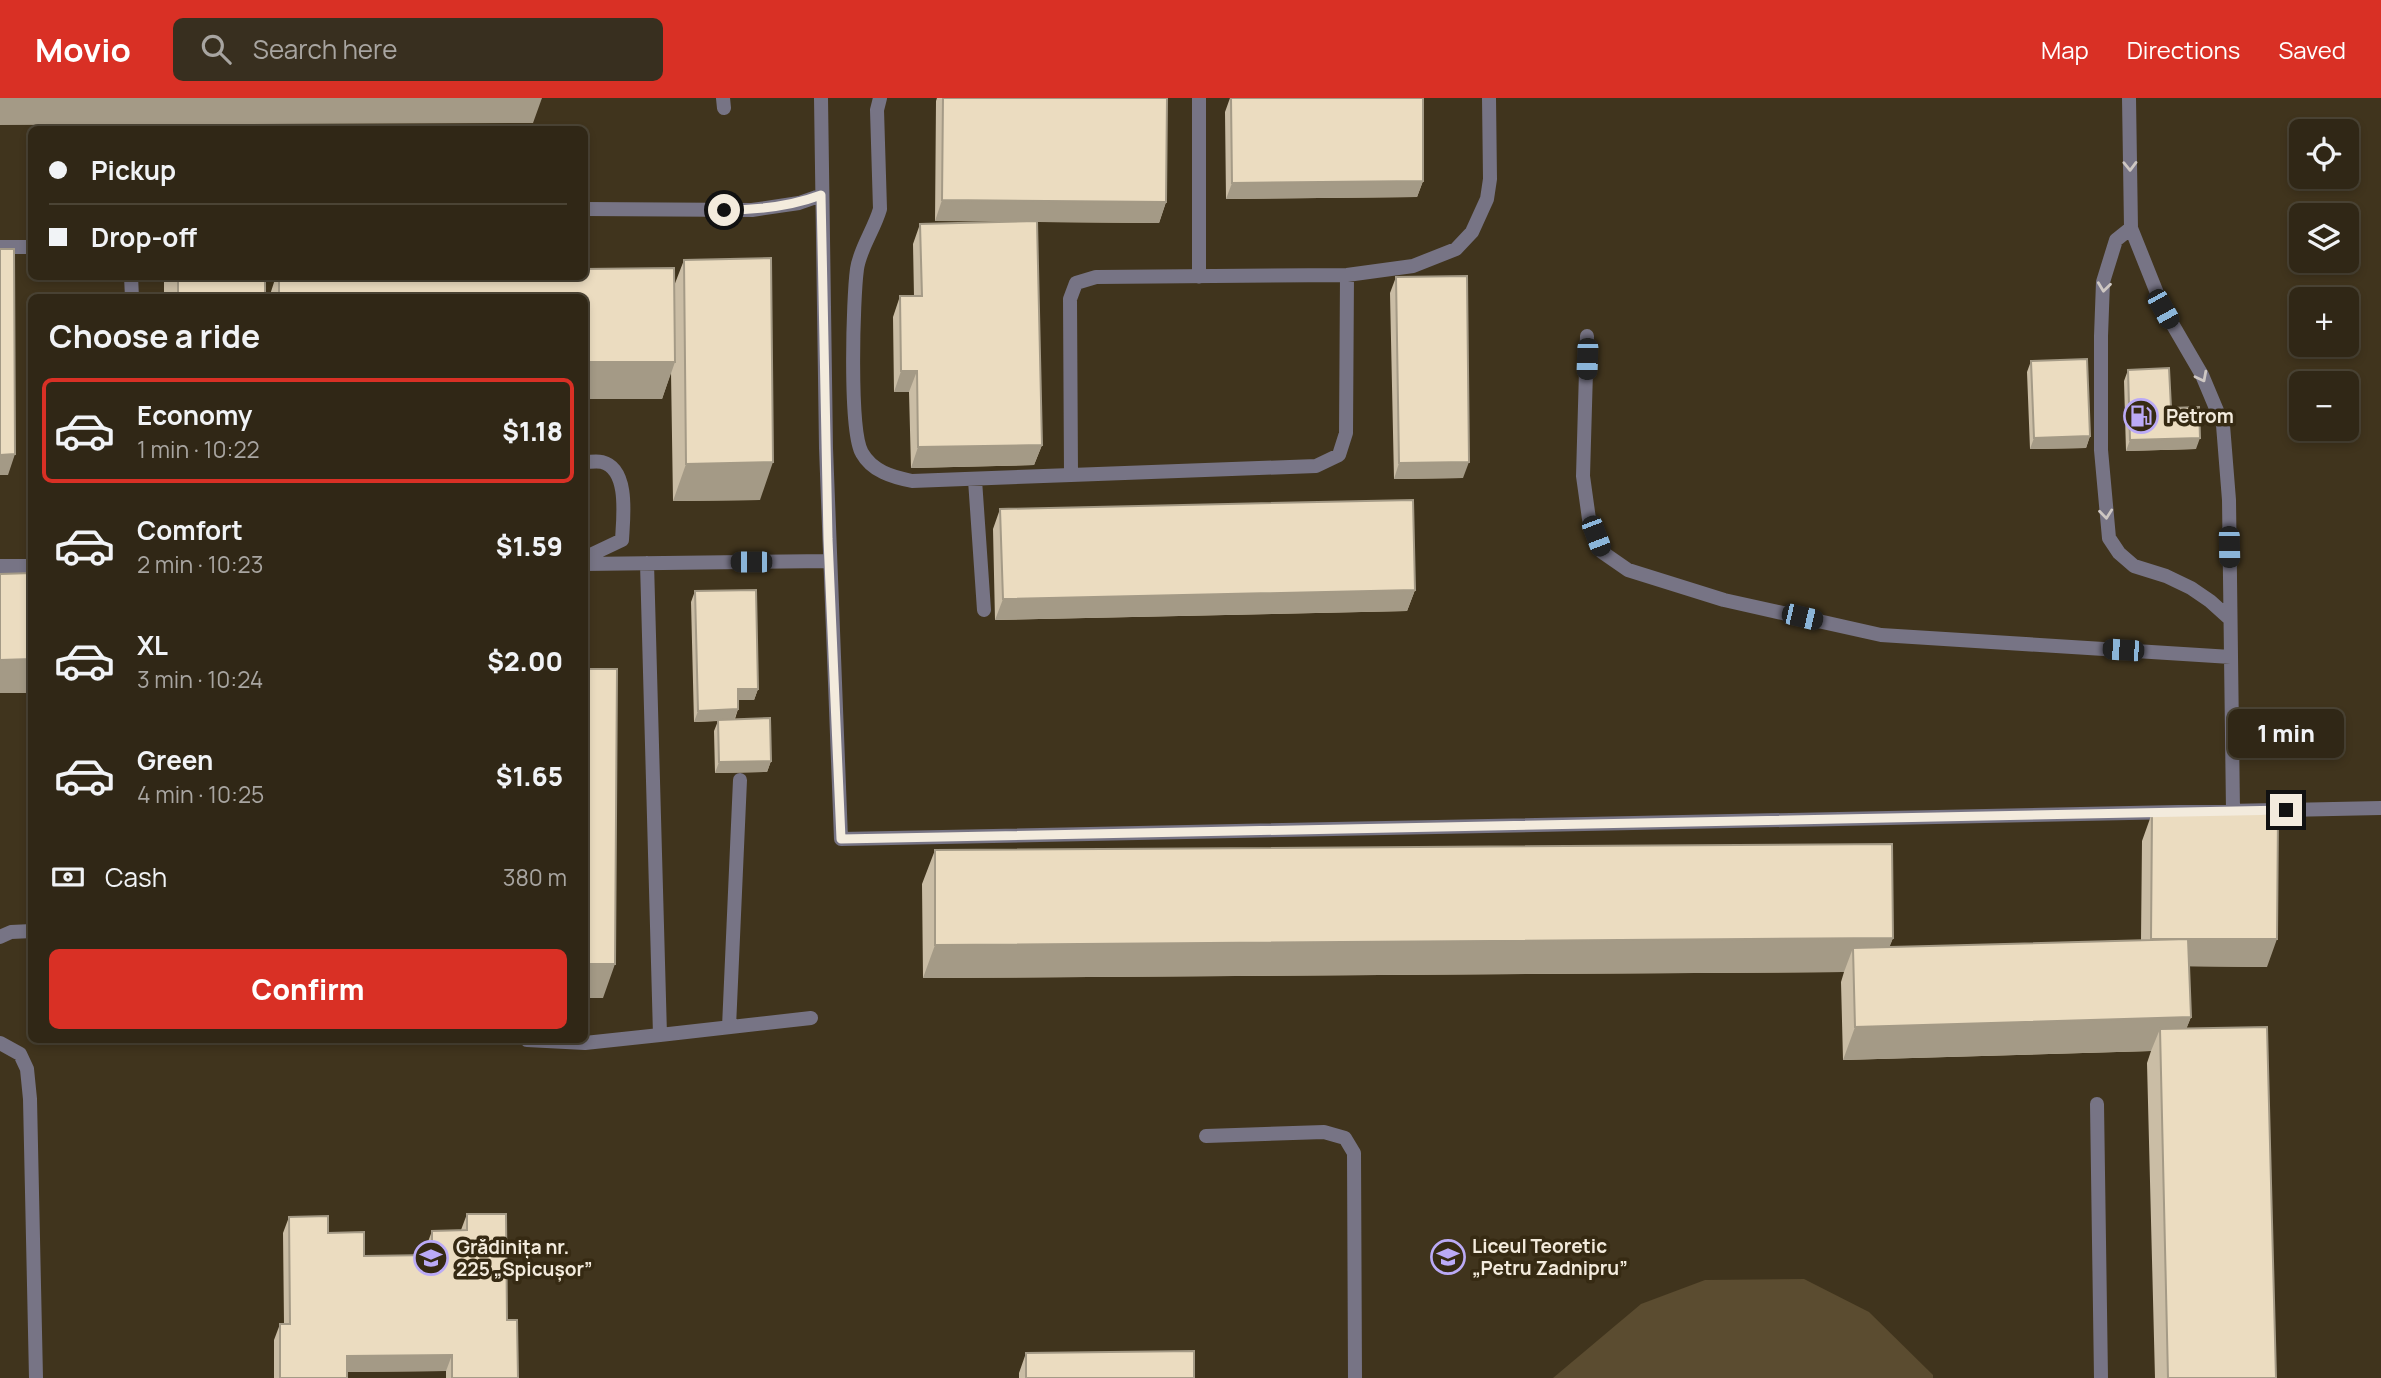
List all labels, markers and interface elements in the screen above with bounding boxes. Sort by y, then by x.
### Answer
search box [173,18,663,81]
text: Movio [35,27,131,72]
icon: search [197,30,235,68]
text: Search here [253,31,397,67]
text: Map [2041,33,2089,66]
text: Directions [2127,33,2240,66]
text: Saved [2278,33,2346,66]
map controls [2289,119,2359,441]
button: locate [2289,119,2359,189]
text: Pickup [91,152,176,188]
one-way arrow [2123,161,2138,172]
route start [708,194,740,226]
button: layers [2289,203,2359,273]
text: Drop-off [91,219,197,255]
one-way arrow [2097,281,2112,293]
car [2144,286,2183,332]
button: + [2289,287,2359,357]
text: Choose a ride [49,314,260,358]
car [1576,338,1599,380]
one-way arrow [2194,370,2208,382]
button: − [2289,371,2359,441]
text: Economy [137,397,252,433]
fuel station icon: Petrom [2122,397,2160,435]
icon: car [53,399,116,462]
place label: Petrom [2166,403,2234,429]
text: $1.18 [502,413,563,449]
text: 1 min · 10:22 [137,433,260,465]
one-way arrow [2098,509,2113,520]
text: Comfort [137,512,243,548]
car [1579,513,1614,559]
icon: car [53,514,116,577]
car [2219,526,2240,568]
text: $1.59 [496,528,563,564]
text: 2 min · 10:23 [137,548,263,580]
car [731,552,773,573]
car [1780,602,1825,632]
text: XL [137,627,168,663]
icon: car [53,629,116,692]
car [2102,638,2145,662]
text: $2.00 [487,643,563,679]
text: 3 min · 10:24 [137,663,263,695]
callout: 1 min [2228,708,2344,758]
text: 1 min [2257,717,2315,749]
text: Green [137,742,213,778]
icon: car [53,744,116,807]
text: $1.65 [496,758,563,794]
text: 4 min · 10:25 [137,778,264,810]
route end [2270,794,2302,826]
icon: cash [49,858,87,896]
text: Cash [105,859,167,895]
text: 380 m [503,861,567,893]
button: Confirm [49,949,567,1029]
place label: Liceul Teoretic „Petru Zadnipru” [1472,1233,1628,1281]
place label: Grădinița nr. 225 „Spicușor” [456,1234,593,1282]
school or university icon: Liceul Teoretic „Petru Zadnipru” [1429,1238,1467,1276]
school or university icon: Grădinița nr. 225 „Spicușor” [412,1239,450,1277]

